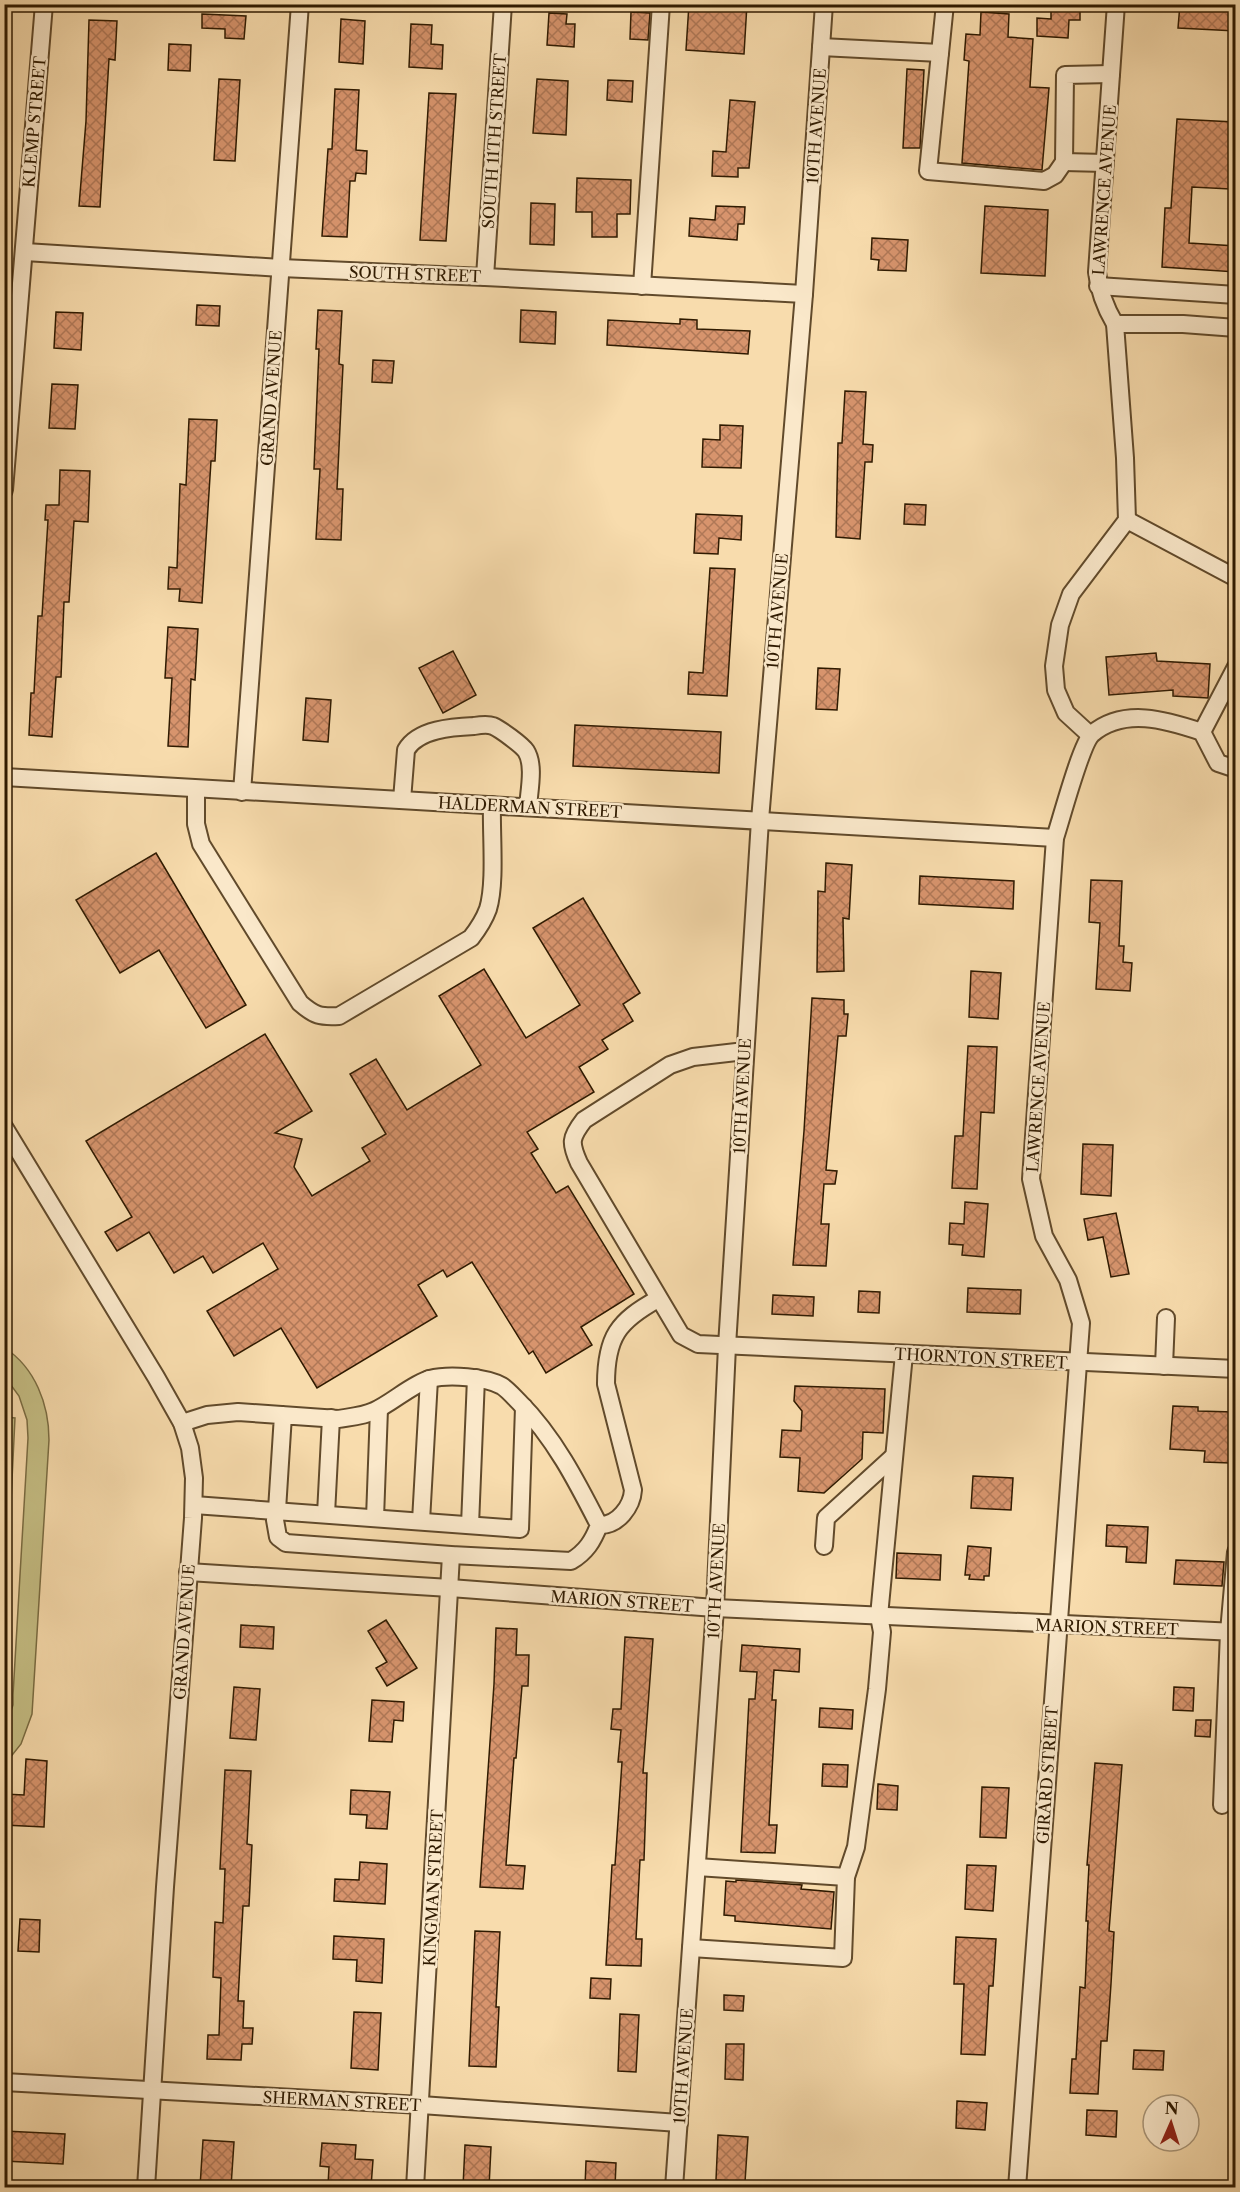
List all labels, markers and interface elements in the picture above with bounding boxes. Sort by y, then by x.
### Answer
street label: SOUTH 11TH STREET [478,53,510,229]
street label: KLEMP STREET [18,55,50,189]
street label: 10TH AVENUE [802,67,830,185]
street label: LAWRENCE AVENUE [1088,104,1120,276]
street label: SOUTH STREET [349,262,482,286]
street label: GRAND AVENUE [256,329,286,467]
street label: 10TH AVENUE [762,552,792,670]
street label: HALDERMAN STREET [437,792,623,822]
street label: LAWRENCE AVENUE [1022,1001,1054,1173]
street label: 10TH AVENUE [729,1038,755,1154]
street label: THORNTON STREET [894,1343,1068,1373]
street label: 10TH AVENUE [703,1523,729,1639]
street label: GRAND AVENUE [169,1563,199,1701]
street label: MARION STREET [550,1586,694,1616]
street label: MARION STREET [1035,1615,1179,1639]
street label: GIRARD STREET [1032,1705,1062,1845]
street label: KINGMAN STREET [419,1809,447,1967]
street label: 10TH AVENUE [669,2007,697,2125]
street label: SHERMAN STREET [262,2087,422,2115]
north arrow [1141,2093,1201,2153]
text: N [1164,2098,1179,2118]

